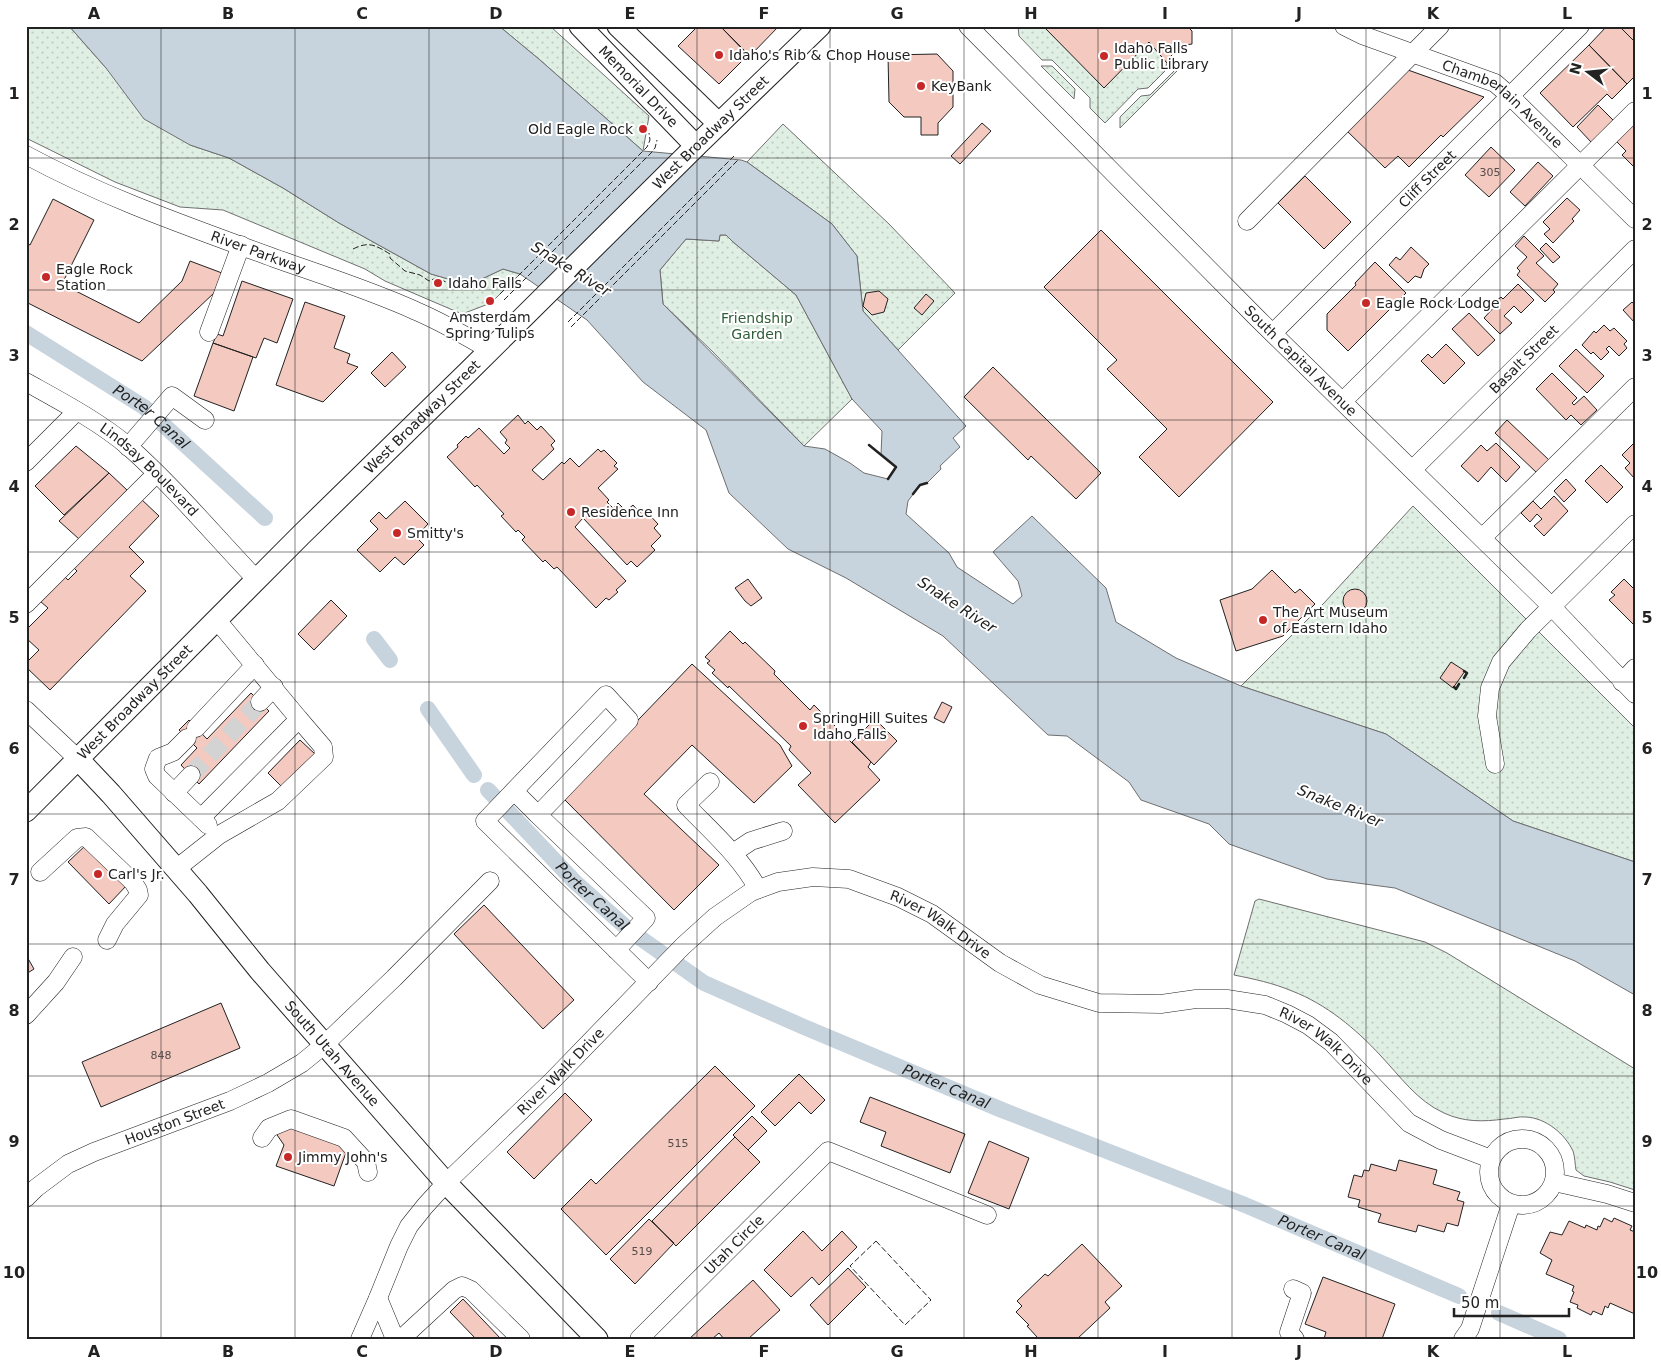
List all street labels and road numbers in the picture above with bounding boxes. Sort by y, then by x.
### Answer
street label: Memorial Drive [595,42,681,130]
street label: Chamberlain Avenue [1440,57,1566,151]
street label: West Broadway Street [649,72,772,192]
street label: Cliff Street [1395,147,1459,211]
street label: River Parkway [209,228,308,276]
street label: South Capital Avenue [1241,302,1360,419]
street label: Basalt Street [1486,321,1562,397]
street label: West Broadway Street [361,356,484,477]
street label: Lindsay Boulevard [97,420,202,519]
street label: West Broadway Street [74,641,196,763]
street label: River Walk Drive [888,887,994,962]
street label: South Utah Avenue [282,997,383,1109]
street label: River Walk Drive [1277,1004,1376,1088]
street label: River Walk Drive [514,1024,607,1118]
street label: Houston Street [123,1096,227,1148]
street label: Utah Circle [701,1212,767,1277]

